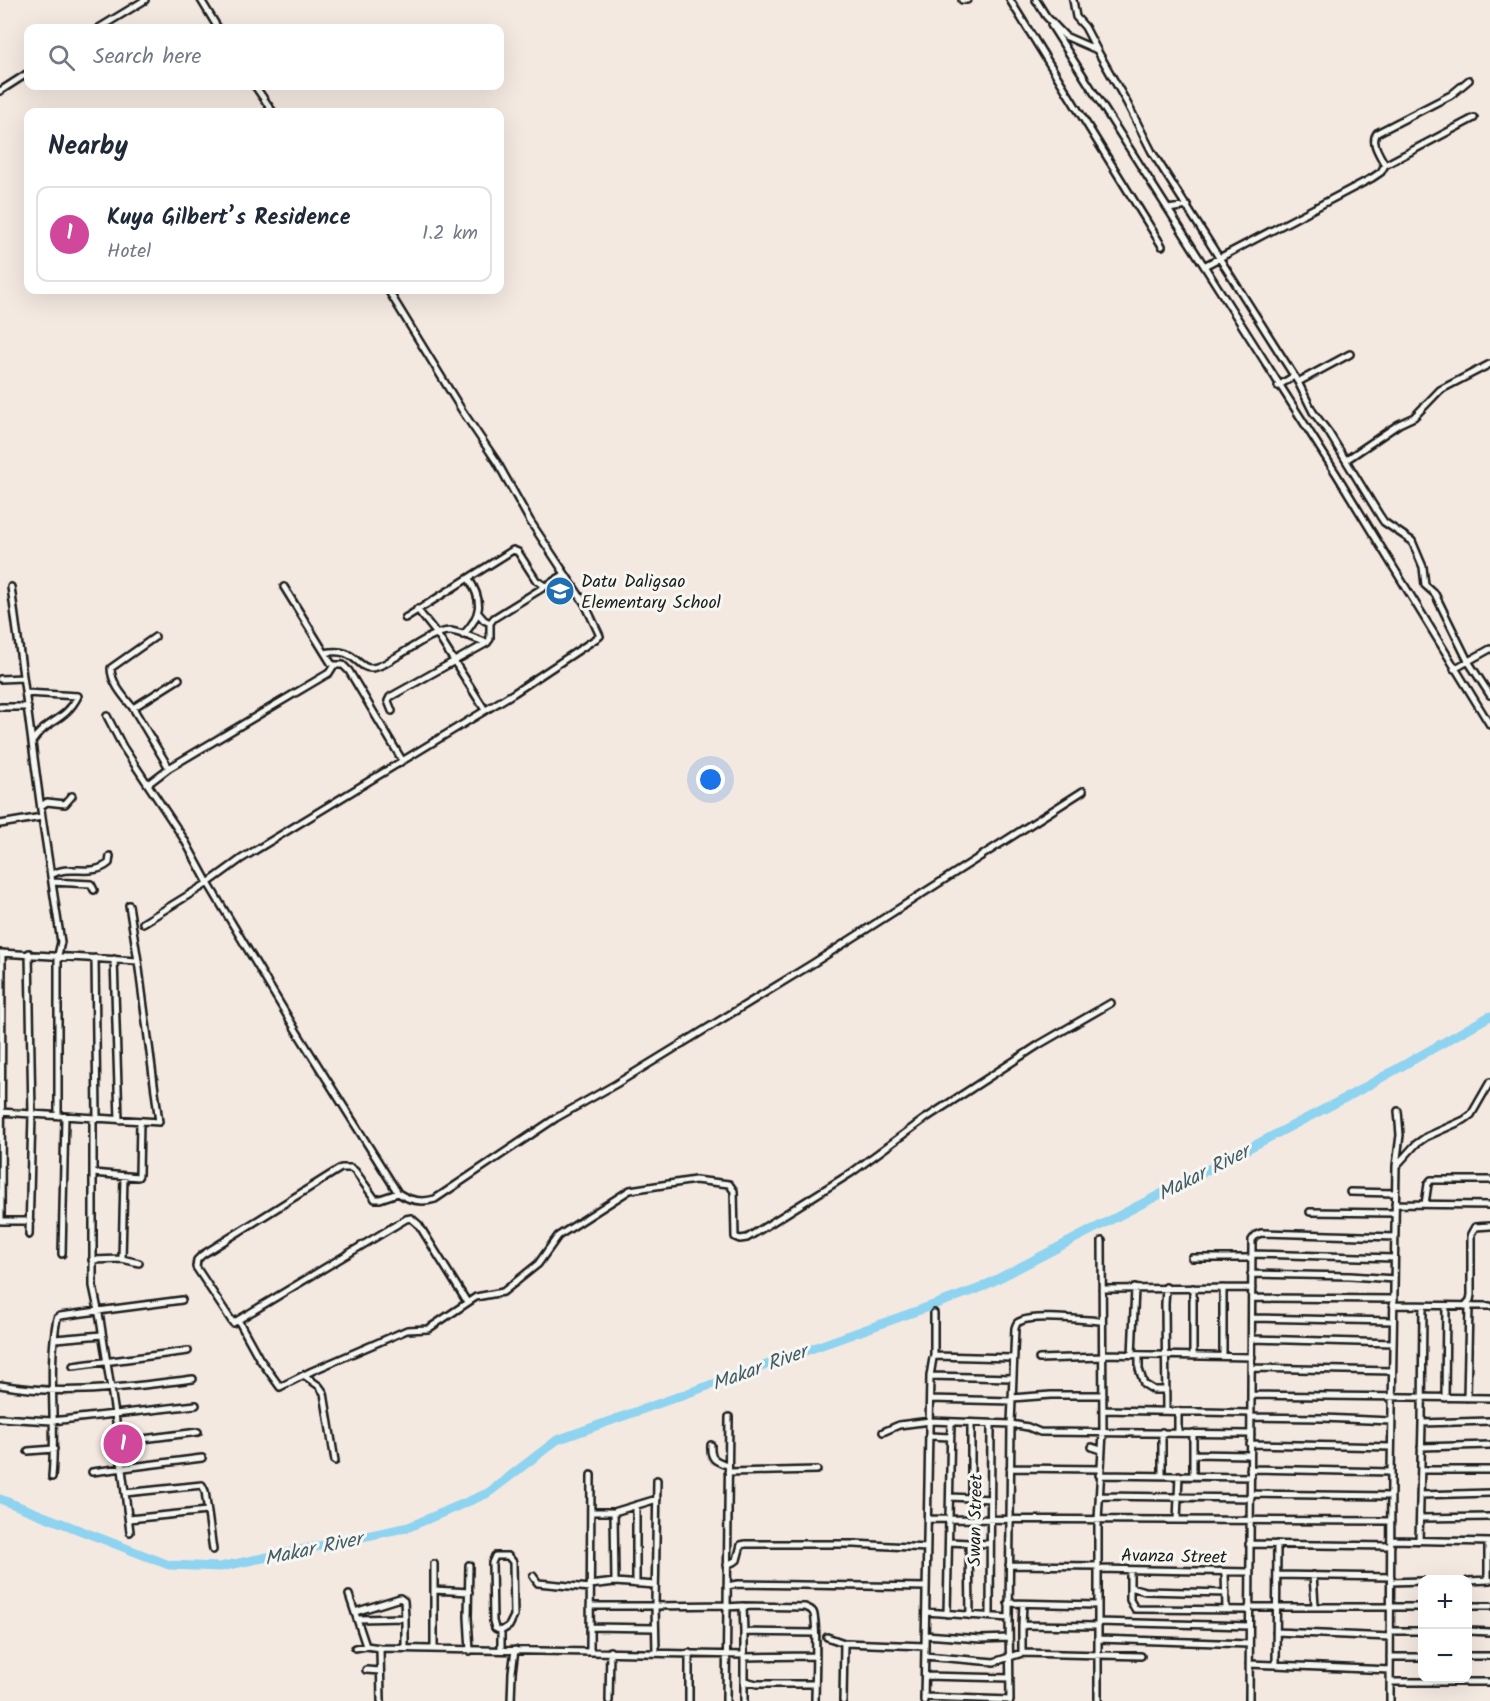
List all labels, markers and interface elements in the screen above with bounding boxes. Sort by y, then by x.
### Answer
search box [24,24,504,90]
text: Search here [93,40,201,75]
icon: search [45,41,78,74]
text: Nearby [48,126,128,168]
text: Kuya Gilbert’s Residence [107,201,351,236]
text: 1 [66,218,73,250]
text: 1.2 km [422,218,478,250]
text: Hotel [107,236,151,268]
place label: Datu Daligsao Elementary School [581,568,722,618]
school or university icon: Datu Daligsao Elementary School [544,575,576,607]
your location [696,765,725,794]
water label: Makar River [1153,1135,1259,1211]
water label: Makar River [708,1335,816,1401]
pin: 1 [104,1422,142,1466]
street label: Swan Street [961,1472,992,1567]
water label: Makar River [262,1523,369,1576]
street label: Avanza Street [1121,1542,1228,1573]
map controls [1418,1575,1472,1683]
button: + [1418,1575,1472,1629]
button: − [1418,1629,1472,1683]

